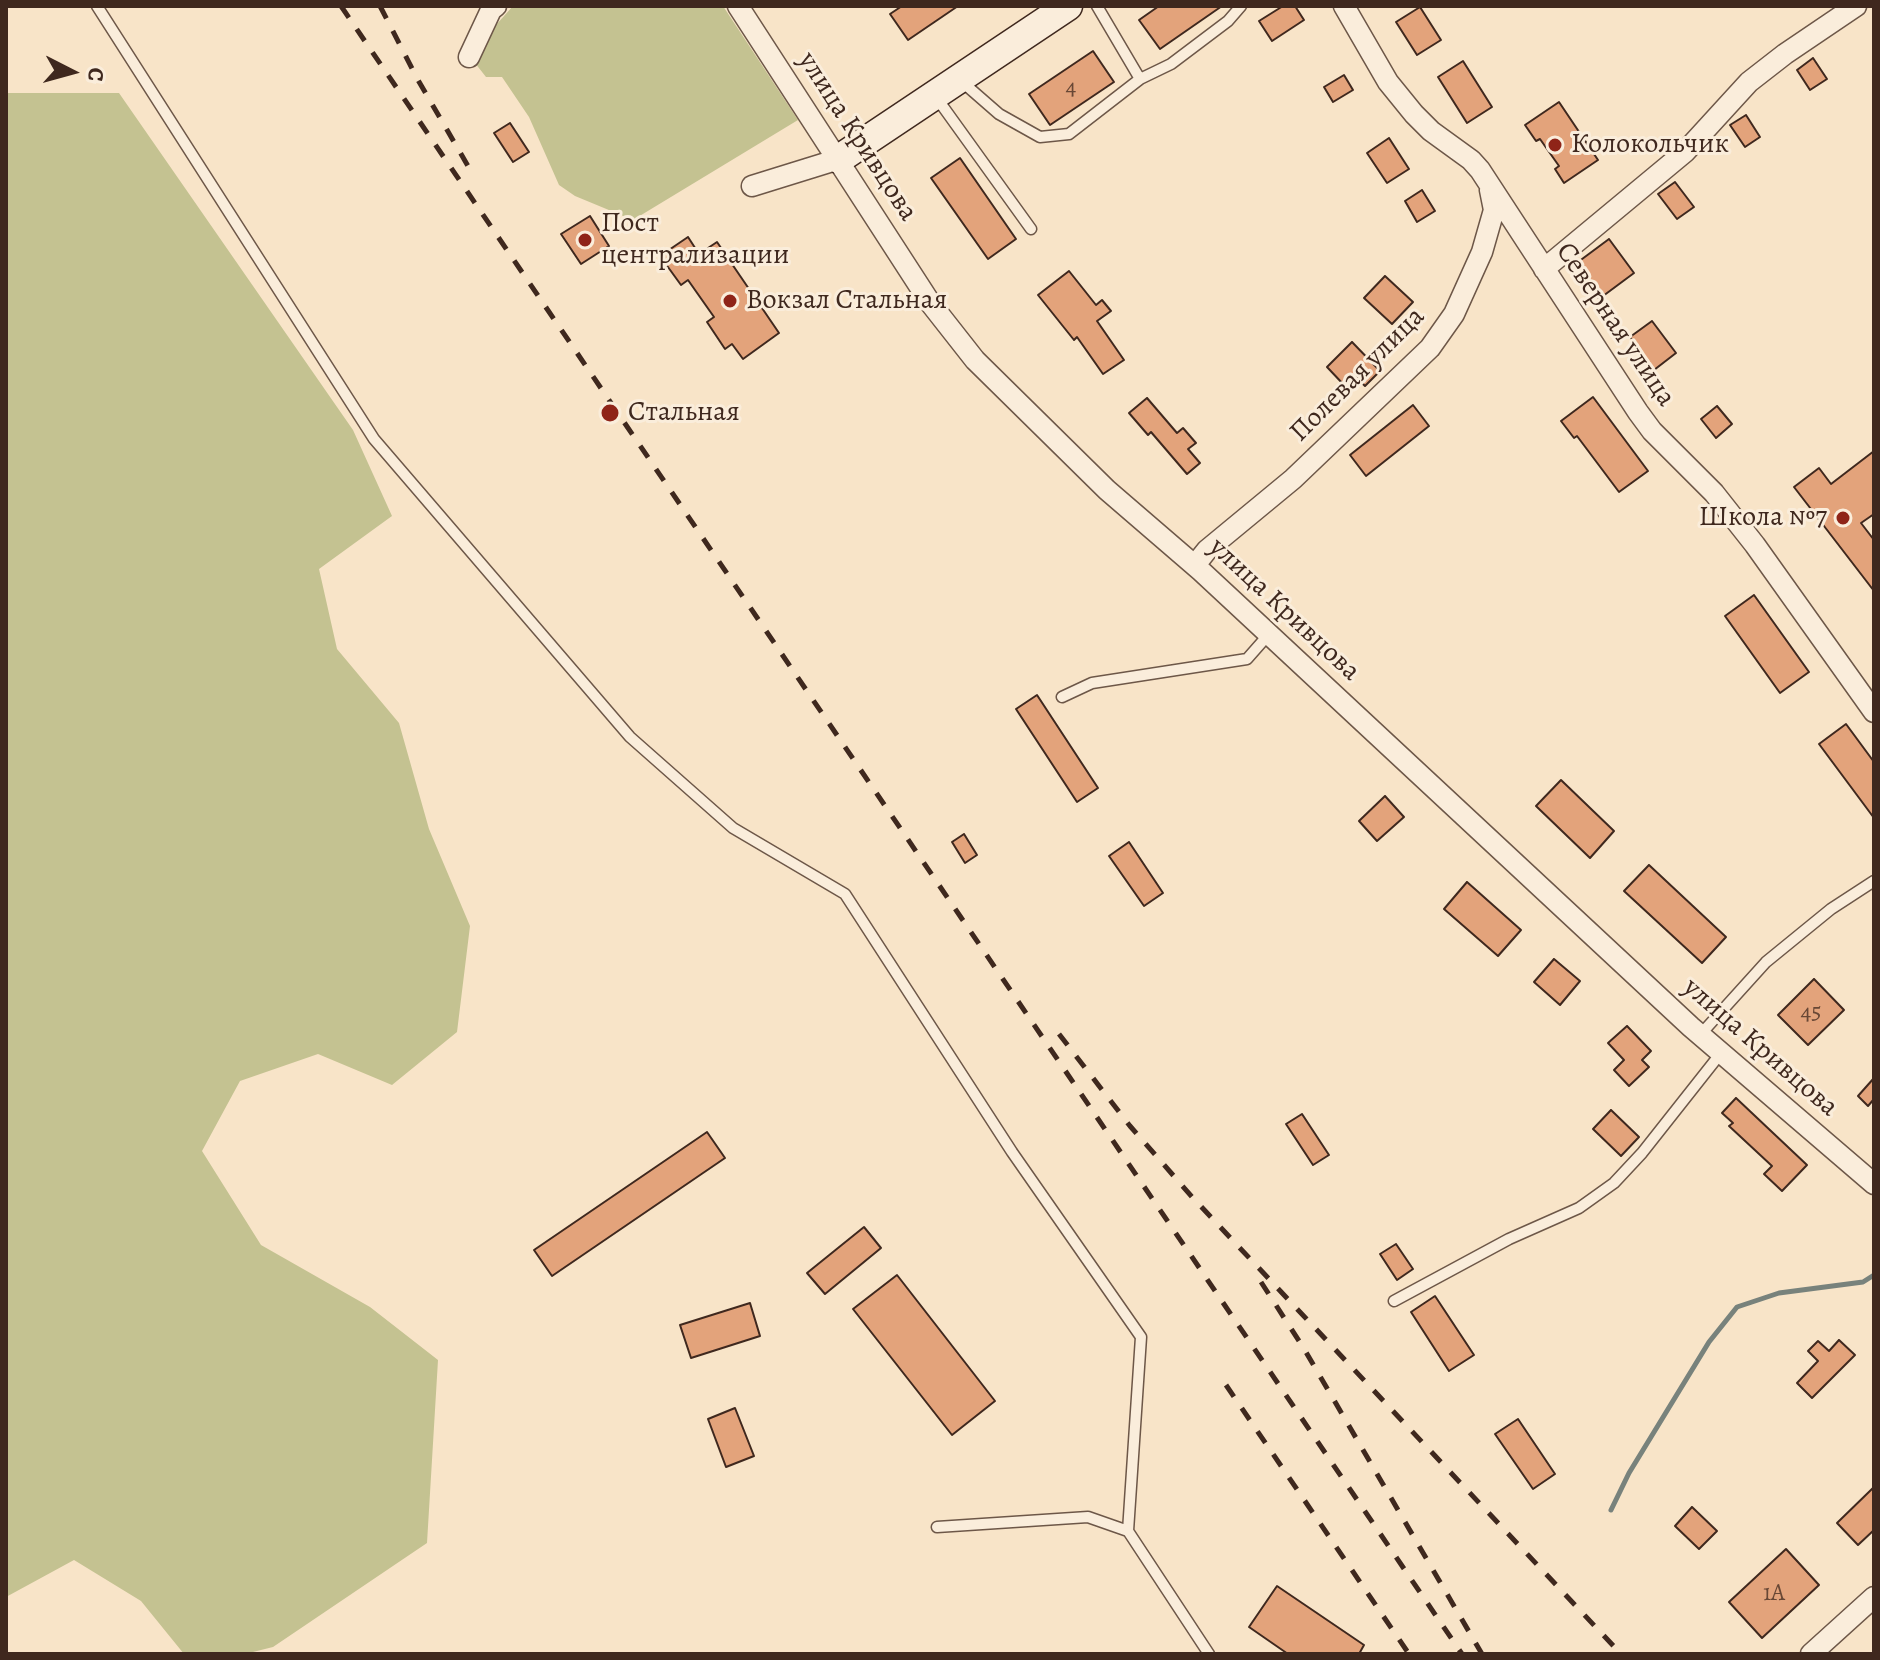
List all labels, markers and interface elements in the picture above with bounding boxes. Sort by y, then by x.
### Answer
north arrow [32,32,112,112]
street label: улица Кривцова [790,46,924,228]
text: С [80,66,111,83]
house number: 4 [1066,74,1076,102]
place label: Колокольчик [1571,128,1729,162]
marker: Колокольчик [1546,136,1564,154]
place label: Пост централизации [601,207,789,273]
marker: Пост централизации [576,231,594,249]
street label: Северная улица [1548,237,1682,413]
place label: Вокзал Стальная [746,284,947,318]
marker: Вокзал Стальная [721,292,739,310]
street label: Полевая улица [1284,301,1432,449]
place label: Стальная [628,396,740,430]
marker: Стальная [599,402,621,424]
place label: Школа №7 [1699,501,1827,535]
marker: Школа №7 [1834,509,1852,527]
street label: улица Кривцова [1201,531,1367,689]
street label: улица Кривцова [1676,971,1844,1125]
house number: 45 [1800,999,1822,1027]
house number: 1А [1763,1580,1785,1608]

